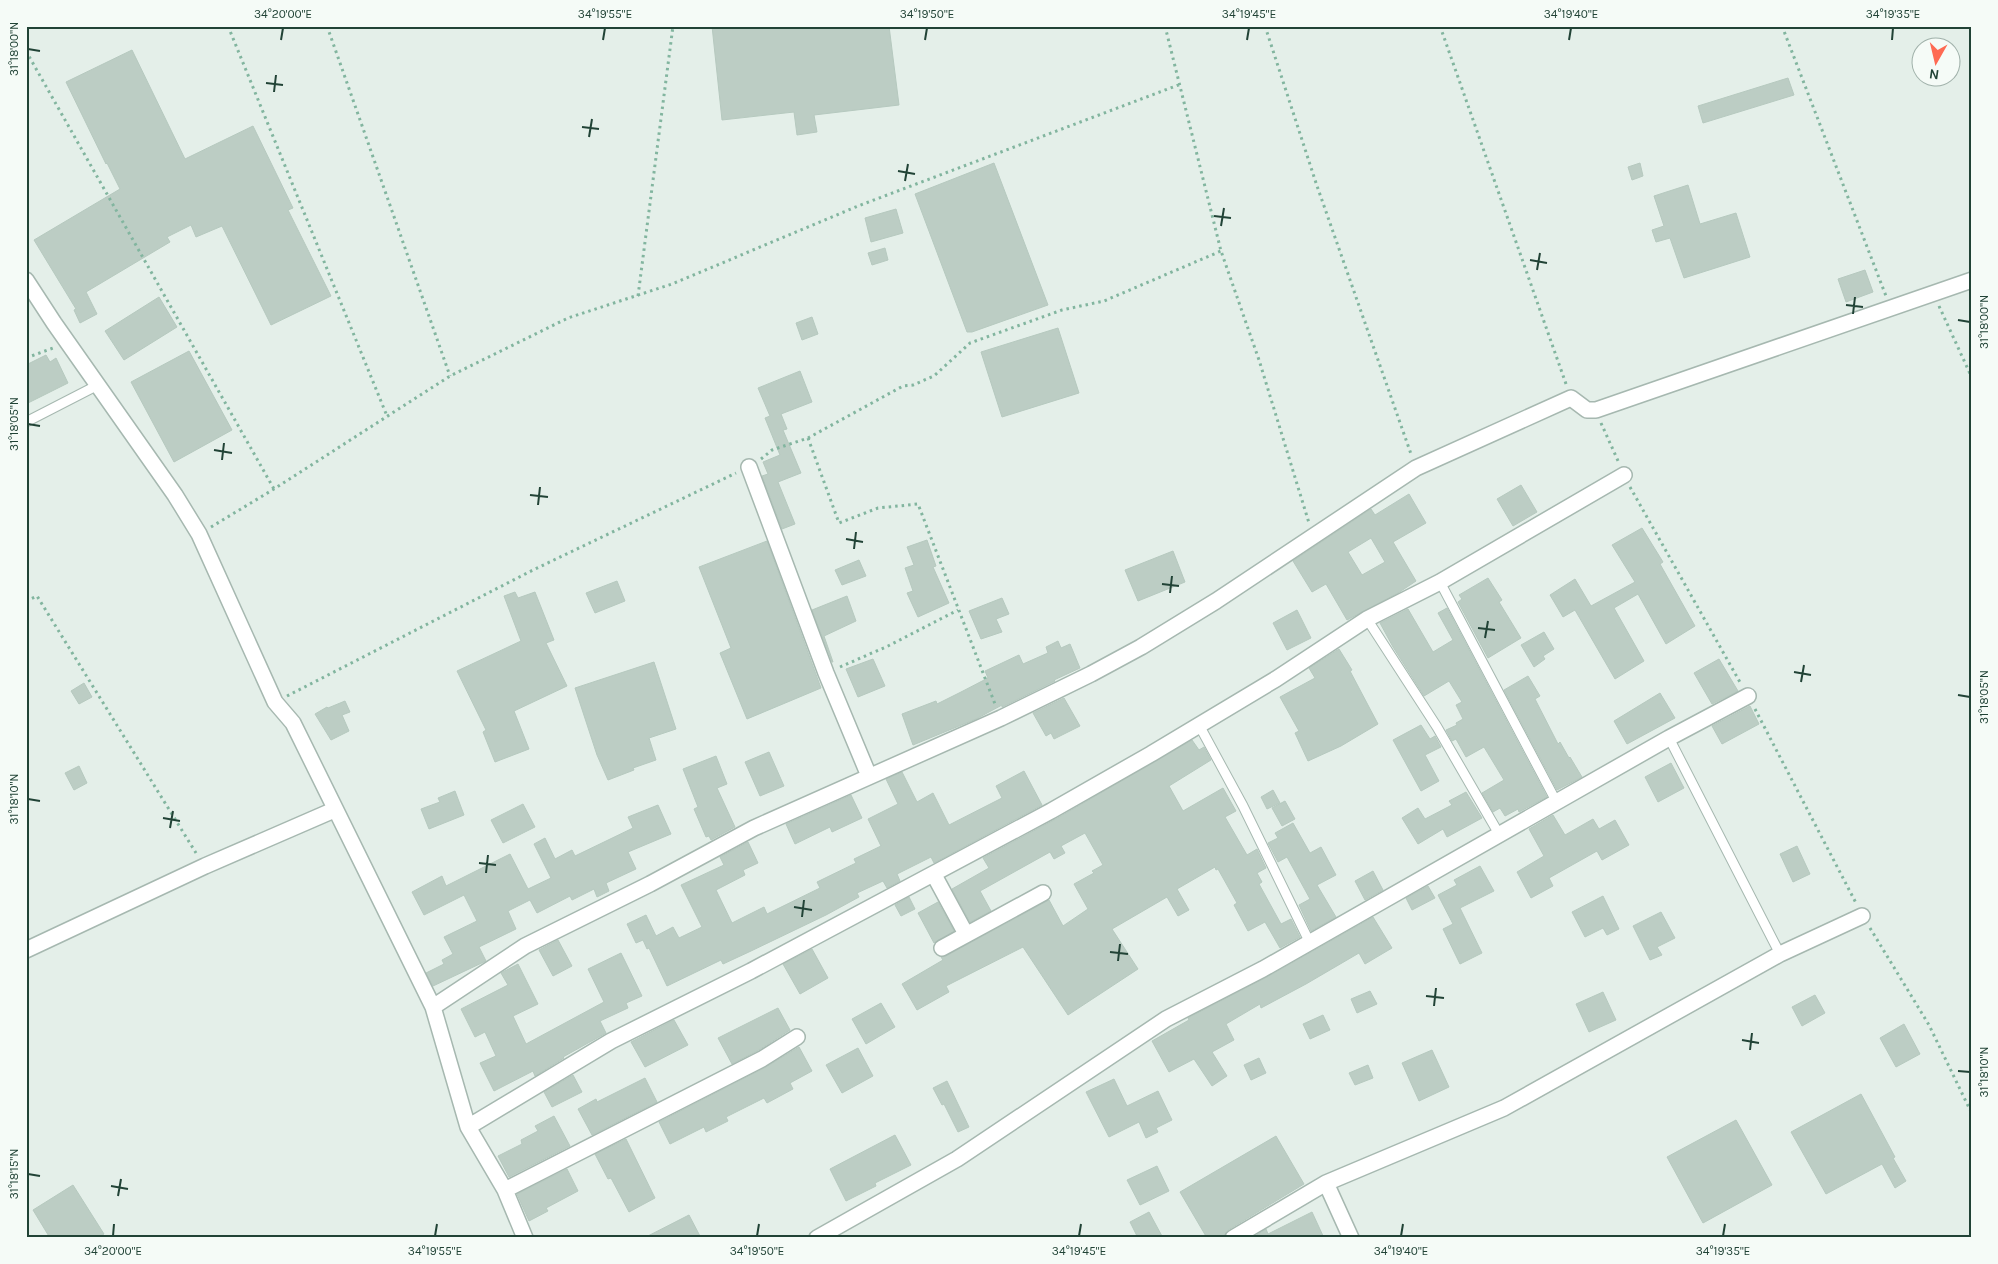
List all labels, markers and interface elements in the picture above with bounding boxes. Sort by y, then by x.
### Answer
text: 34°20'00"E [254,7,312,21]
text: 34°19'55"E [578,7,632,21]
text: 34°19'50"E [900,7,954,21]
text: 34°19'45"E [1222,7,1276,21]
text: 34°19'40"E [1544,7,1598,21]
text: 34°19'35"E [1866,7,1920,21]
text: 31°18'00"N [7,22,21,76]
north arrow [1910,38,1960,88]
text: N [1928,65,1940,83]
text: 31°18'00"N [1977,295,1991,349]
text: 31°18'05"N [7,397,21,451]
text: 31°18'05"N [1977,670,1991,724]
text: 31°18'10"N [7,773,21,825]
text: 31°18'10"N [1977,1046,1991,1098]
text: 31°18'15"N [7,1149,21,1199]
text: 34°20'00"E [84,1244,142,1258]
text: 34°19'55"E [408,1244,462,1258]
text: 34°19'50"E [730,1244,784,1258]
text: 34°19'45"E [1052,1244,1106,1258]
text: 34°19'40"E [1374,1244,1428,1258]
text: 34°19'35"E [1696,1244,1750,1258]

